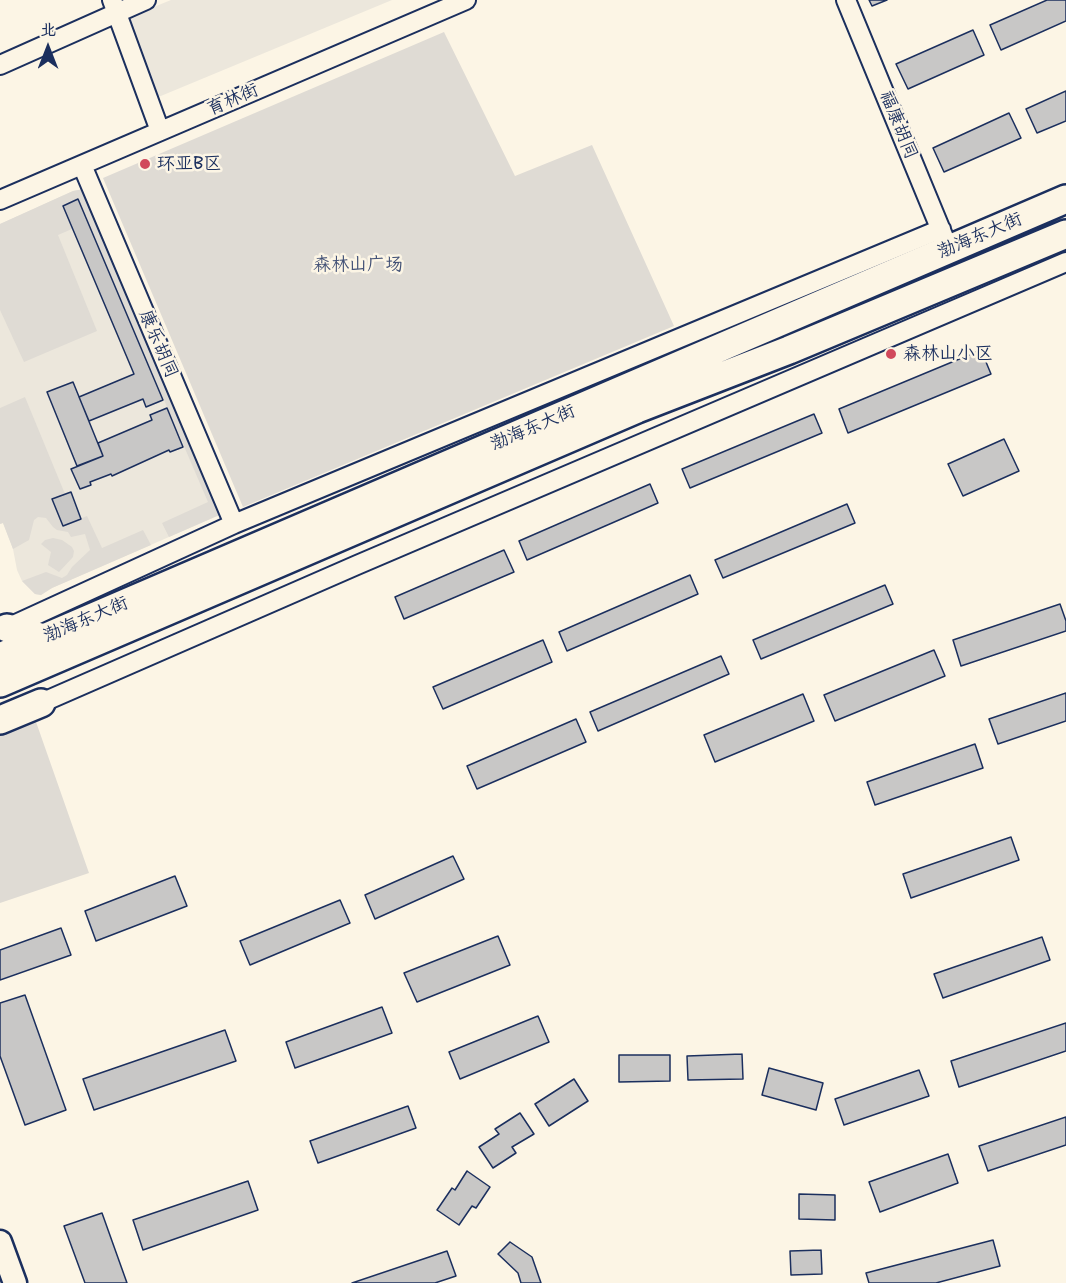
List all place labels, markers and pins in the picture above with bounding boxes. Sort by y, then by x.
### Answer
place label: 环亚B区 [157,153,222,175]
marker: 环亚B区 [138,157,152,171]
place label: 森林山小区 [903,343,993,365]
marker: 森林山小区 [884,347,898,361]

